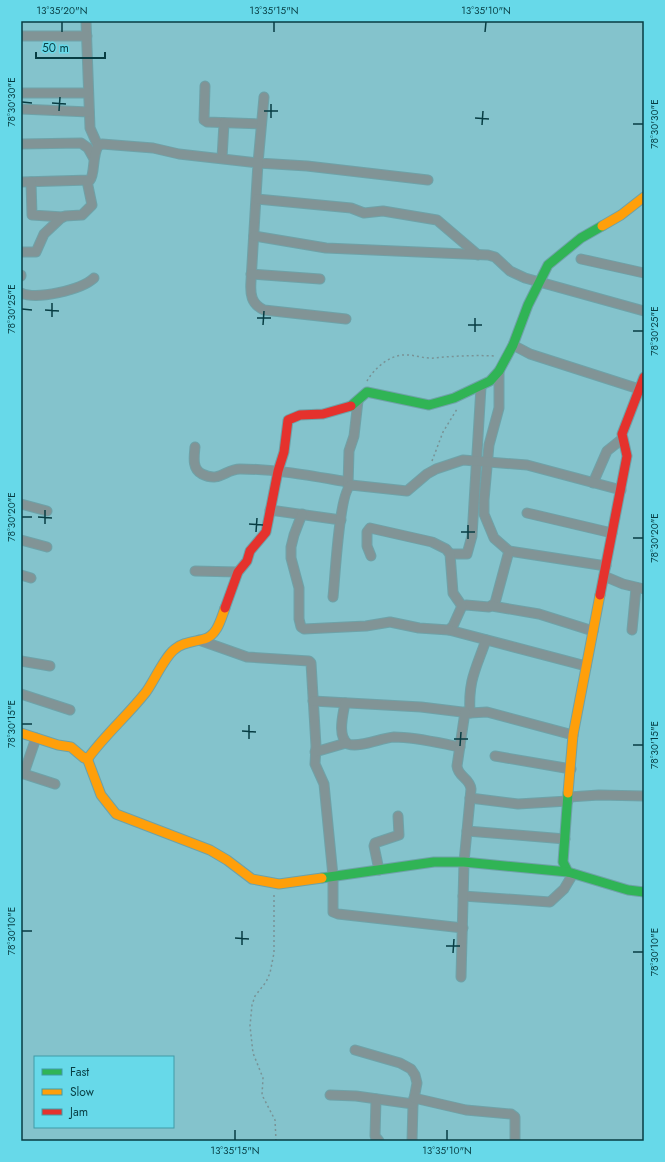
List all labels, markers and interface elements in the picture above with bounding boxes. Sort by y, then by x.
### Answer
text: 13°35'20"N [37,3,87,18]
text: 13°35'15"N [249,3,299,18]
text: 13°35'10"N [461,3,511,18]
scale bar [36,34,105,60]
text: 50 m [42,39,69,57]
text: 78°30'30"E [4,77,19,127]
text: 78°30'30"E [647,99,662,149]
text: 78°30'25"E [4,284,19,334]
text: 78°30'25"E [647,306,662,356]
text: 78°30'20"E [4,492,19,542]
text: 78°30'20"E [647,513,662,563]
text: 78°30'15"E [4,700,19,748]
text: 78°30'15"E [647,721,662,769]
text: 78°30'10"E [4,907,19,955]
text: 78°30'10"E [647,928,662,976]
legend [34,1056,174,1128]
text: Fast [70,1063,89,1081]
text: Slow [70,1083,95,1101]
text: Jam [68,1103,88,1121]
text: 13°35'15"N [210,1143,260,1158]
text: 13°35'10"N [422,1143,472,1158]

